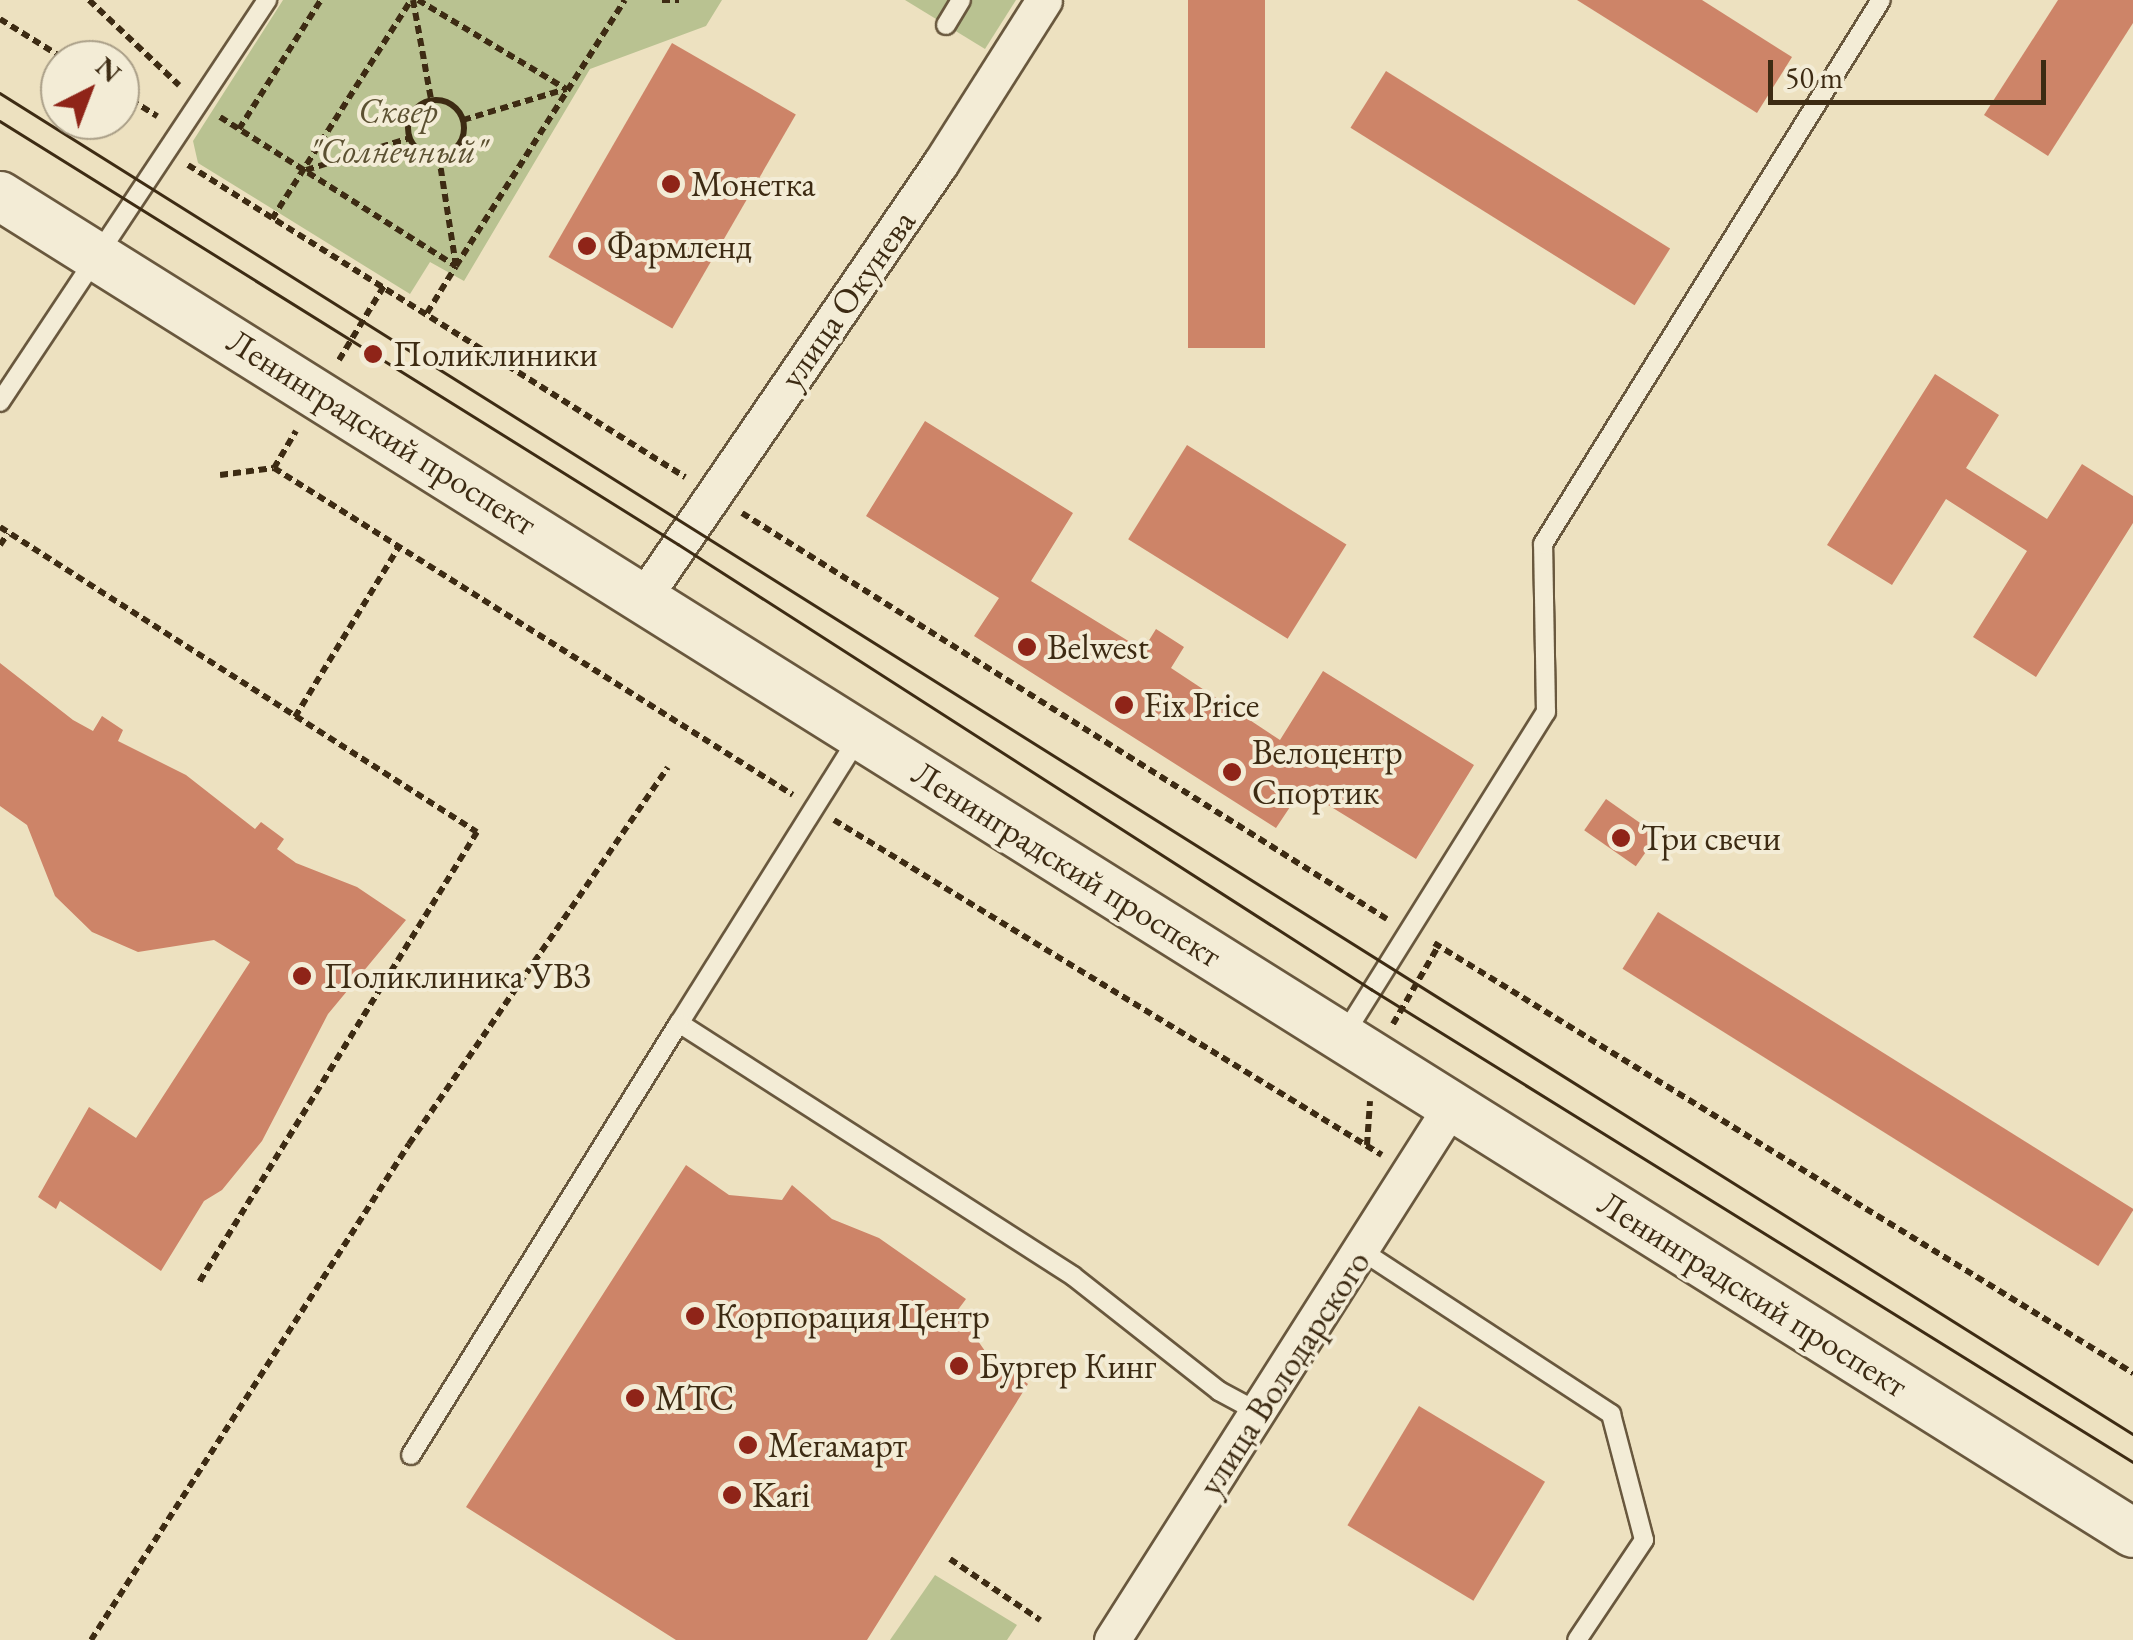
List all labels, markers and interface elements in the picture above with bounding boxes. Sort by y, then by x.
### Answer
north arrow [40,40,140,140]
scale bar [1773,40,2050,102]
text: N [88,48,129,90]
text: 50 m [1785,58,1843,97]
park label: Сквер "Солнечный" [309,90,487,172]
place label: Монетка [691,163,816,205]
marker: Монетка [660,173,682,195]
street label: улица Окунева [770,202,924,396]
place label: Фармленд [607,225,752,267]
marker: Фармленд [576,235,598,257]
street label: Ленинградский проспект [220,320,544,544]
place label: Поликлиники [393,333,598,375]
marker: Поликлиники [362,343,384,365]
place label: Belwest [1047,626,1149,668]
marker: Belwest [1016,636,1038,658]
place label: Fix Price [1144,684,1259,726]
marker: Fix Price [1113,694,1135,716]
place label: Велоцентр Спортик [1252,731,1403,813]
street label: Ленинградский проспект [905,752,1229,976]
marker: Велоцентр Спортик [1221,761,1243,783]
place label: Три свечи [1641,817,1781,859]
marker: Три свечи [1610,827,1632,849]
place label: Поликлиника УВЗ [324,955,591,997]
marker: Поликлиника УВЗ [289,963,315,989]
street label: Ленинградский проспект [1591,1182,1915,1406]
street label: улица Володарского [1189,1243,1379,1503]
place label: Корпорация Центр [715,1295,990,1337]
marker: Корпорация Центр [684,1305,706,1327]
place label: Бургер Кинг [979,1345,1156,1387]
marker: Бургер Кинг [948,1355,970,1377]
place label: МТС [655,1377,734,1419]
marker: МТС [624,1387,646,1409]
place label: Мегамарт [768,1424,907,1466]
marker: Мегамарт [737,1434,759,1456]
place label: Kari [752,1474,810,1516]
marker: Kari [721,1484,743,1506]

